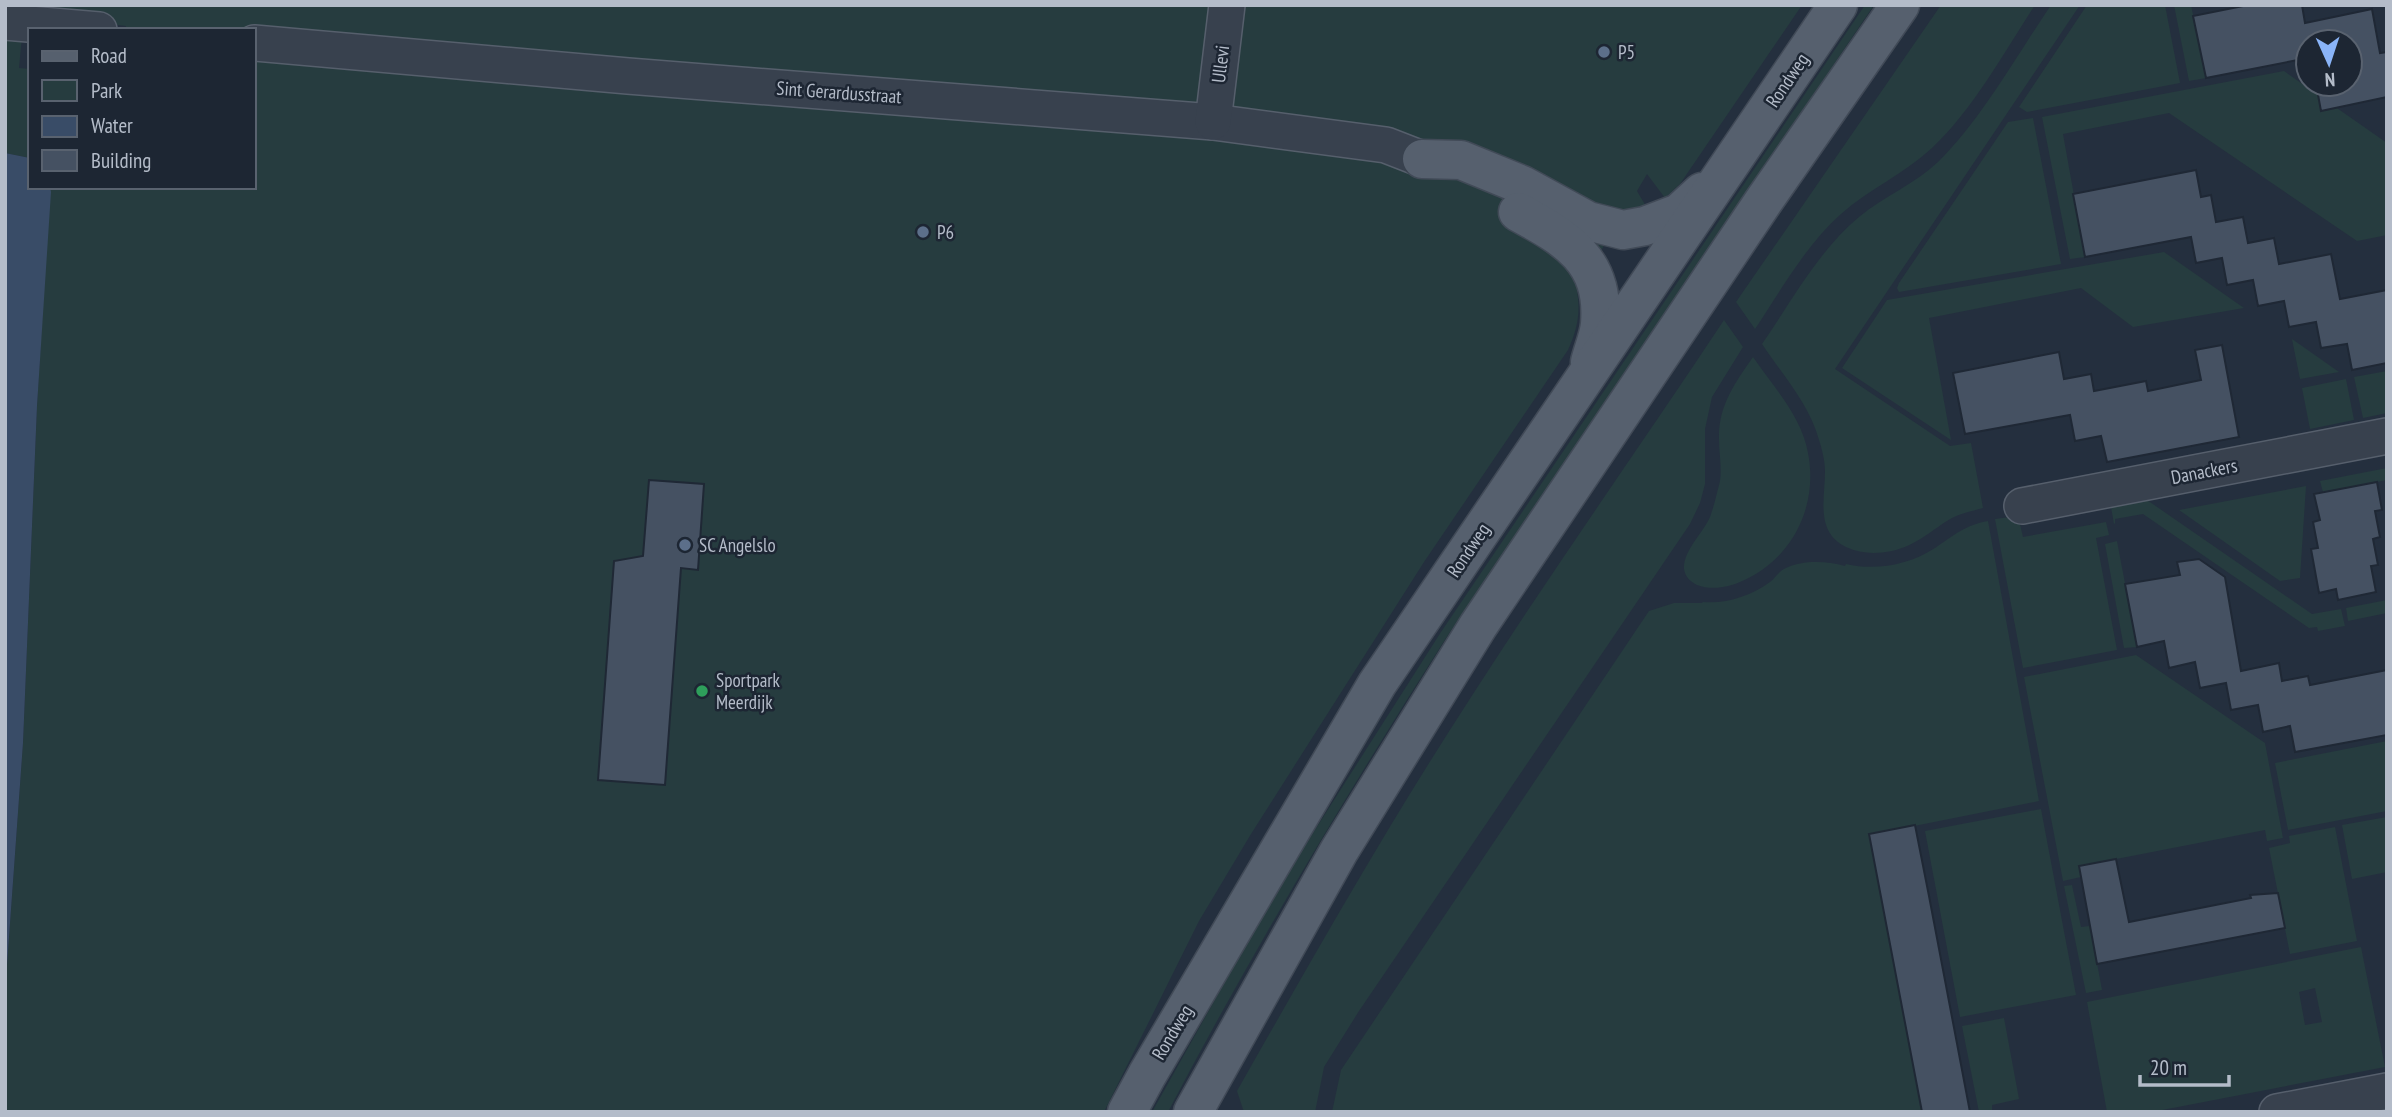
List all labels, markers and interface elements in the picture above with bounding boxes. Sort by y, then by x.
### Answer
legend [28,28,256,189]
north arrow [2294,28,2364,98]
place label: P5 [1618,40,1635,64]
text: Road [91,42,127,69]
street label: Ullevi [1206,44,1234,84]
marker: P5 [1596,44,1612,60]
street label: Rondweg [1760,48,1814,112]
text: N [2324,68,2336,92]
street label: Sint Gerardusstraat [776,76,903,108]
text: Park [91,77,122,104]
text: Water [91,112,133,139]
text: Building [91,147,151,174]
place label: P6 [937,220,954,244]
marker: P6 [915,224,931,240]
street label: Danackers [2169,453,2239,489]
street label: Rondweg [1441,518,1495,582]
place label: SC Angelslo [699,533,776,557]
marker: SC Angelslo [677,537,693,553]
place label: Sportpark Meerdijk [716,668,781,714]
marker: Sportpark Meerdijk [694,683,710,699]
street label: Rondweg [1146,1000,1198,1064]
scale bar [2140,1044,2229,1088]
text: 20 m [2150,1054,2187,1081]

